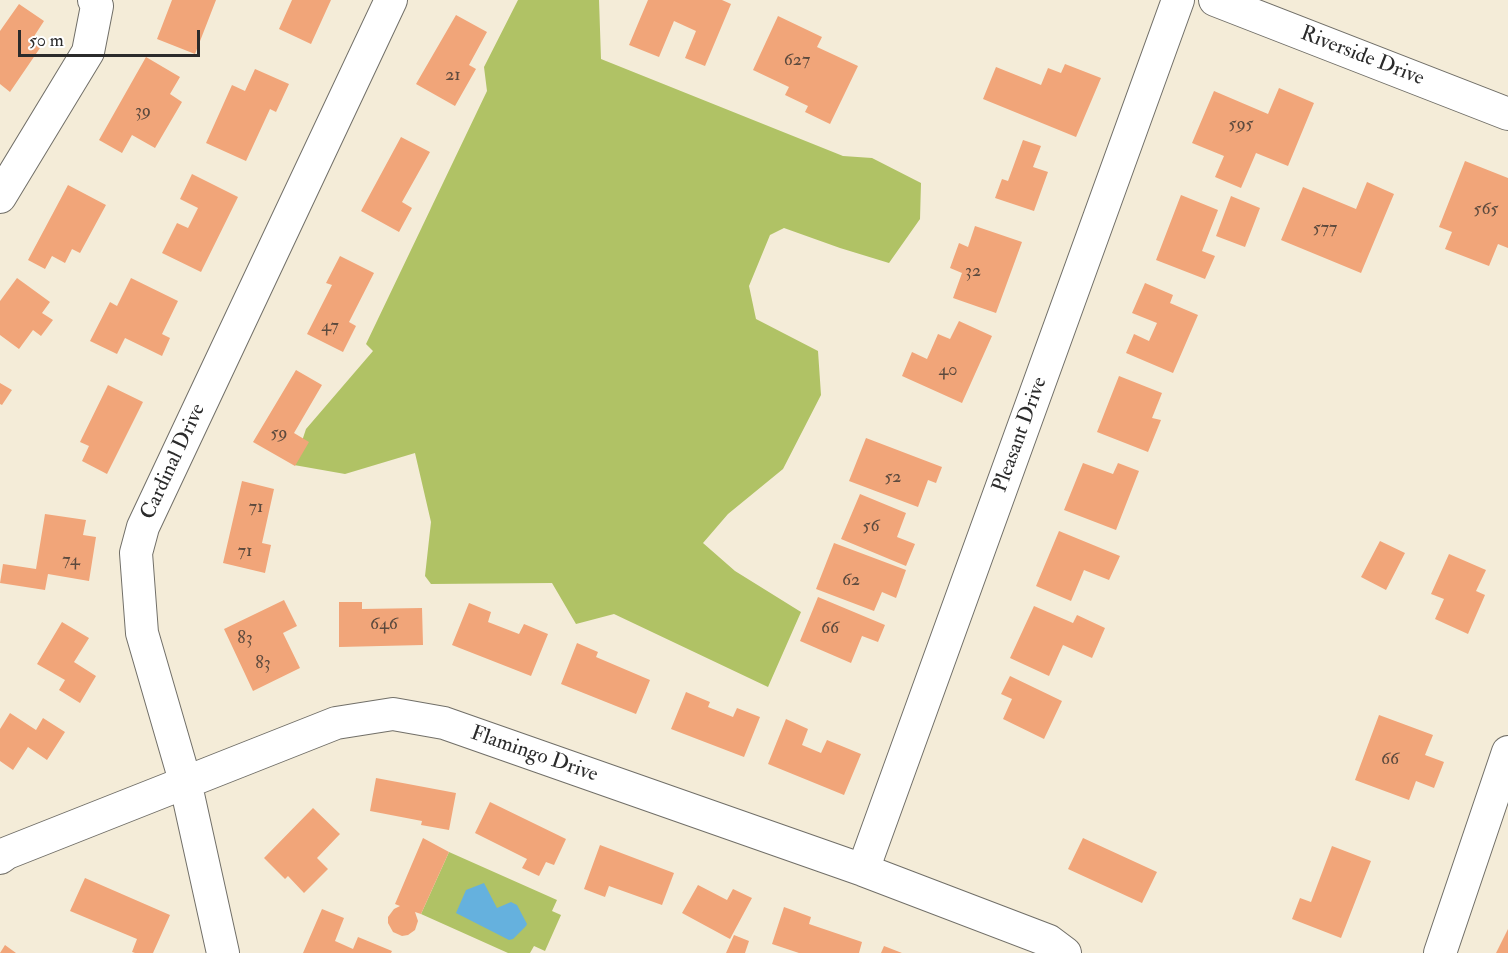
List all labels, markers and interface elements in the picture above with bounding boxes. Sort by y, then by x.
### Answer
scale bar [21,18,202,56]
street label: Riverside Drive [1297,22,1427,92]
text: 50 m [29,29,64,52]
house number: 627 [784,50,810,72]
house number: 21 [445,65,461,87]
house number: 39 [135,101,151,123]
house number: 595 [1228,114,1254,136]
house number: 565 [1474,199,1498,221]
house number: 577 [1313,218,1337,240]
house number: 32 [965,261,981,283]
house number: 47 [321,316,339,338]
house number: 40 [939,360,957,382]
street label: Pleasant Drive [988,374,1054,496]
street label: Cardinal Drive [136,400,212,524]
house number: 59 [270,423,288,445]
house number: 52 [885,467,901,489]
house number: 71 [249,497,263,519]
house number: 56 [863,516,879,538]
house number: 71 [238,541,252,563]
house number: 74 [62,550,80,572]
house number: 62 [842,570,860,592]
house number: 646 [370,614,398,636]
house number: 66 [821,618,839,640]
house number: 83 [237,628,253,650]
house number: 83 [255,653,271,675]
street label: Flamingo Drive [467,721,601,789]
house number: 66 [1381,749,1399,771]

